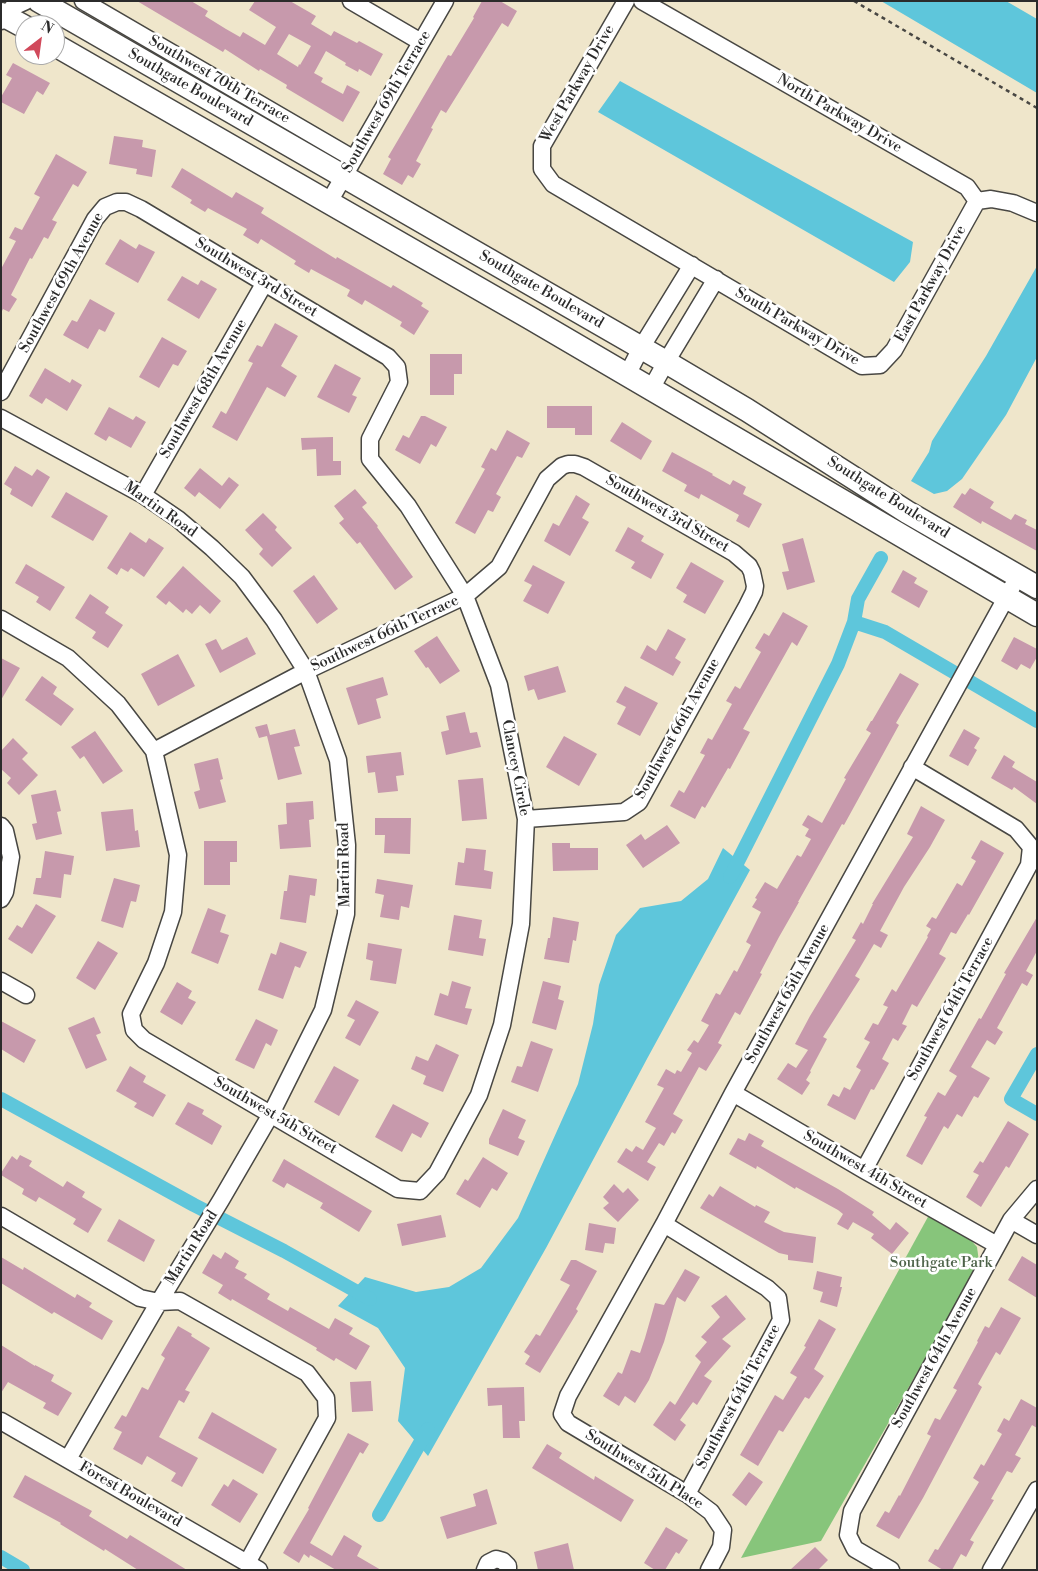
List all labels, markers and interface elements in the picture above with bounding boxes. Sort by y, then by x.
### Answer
north arrow [15,15,65,65]
text: N [38,17,56,38]
street label: West Parkway Drive [537,22,619,146]
street label: Southwest 69th Terrace [339,28,435,176]
street label: Southwest 70th Terrace [145,32,293,128]
street label: Southgate Boulevard [125,45,255,131]
street label: North Parkway Drive [773,71,905,157]
street label: Southwest 69th Avenue [16,210,108,356]
street label: East Parkway Drive [891,222,971,346]
street label: Southwest 3rd Street [191,234,321,322]
street label: Southgate Boulevard [476,247,606,333]
street label: South Parkway Drive [732,284,862,370]
street label: Southwest 68th Avenue [157,316,251,462]
street label: Southgate Boulevard [824,453,952,543]
street label: Southwest 3rd Street [602,471,732,557]
street label: Martin Road [120,478,200,542]
street label: Southwest 66th Terrace [308,592,462,676]
street label: Southwest 66th Avenue [632,656,724,802]
street label: Clancey Circle [497,718,533,818]
street label: Martin Road [335,822,355,908]
street label: Southwest 65th Avenue [742,921,834,1067]
street label: Southwest 64th Terrace [904,934,998,1084]
street label: Southwest 5th Street [210,1073,340,1159]
street label: Southwest 4th Street [800,1127,930,1213]
street label: Martin Road [162,1207,222,1289]
park label: Southgate Park [890,1254,992,1272]
street label: Southwest 64th Avenue [889,1284,981,1432]
street label: Southwest 64th Terrace [693,1322,785,1472]
street label: Southwest 5th Place [582,1426,706,1514]
street label: Forest Boulevard [75,1458,185,1532]

